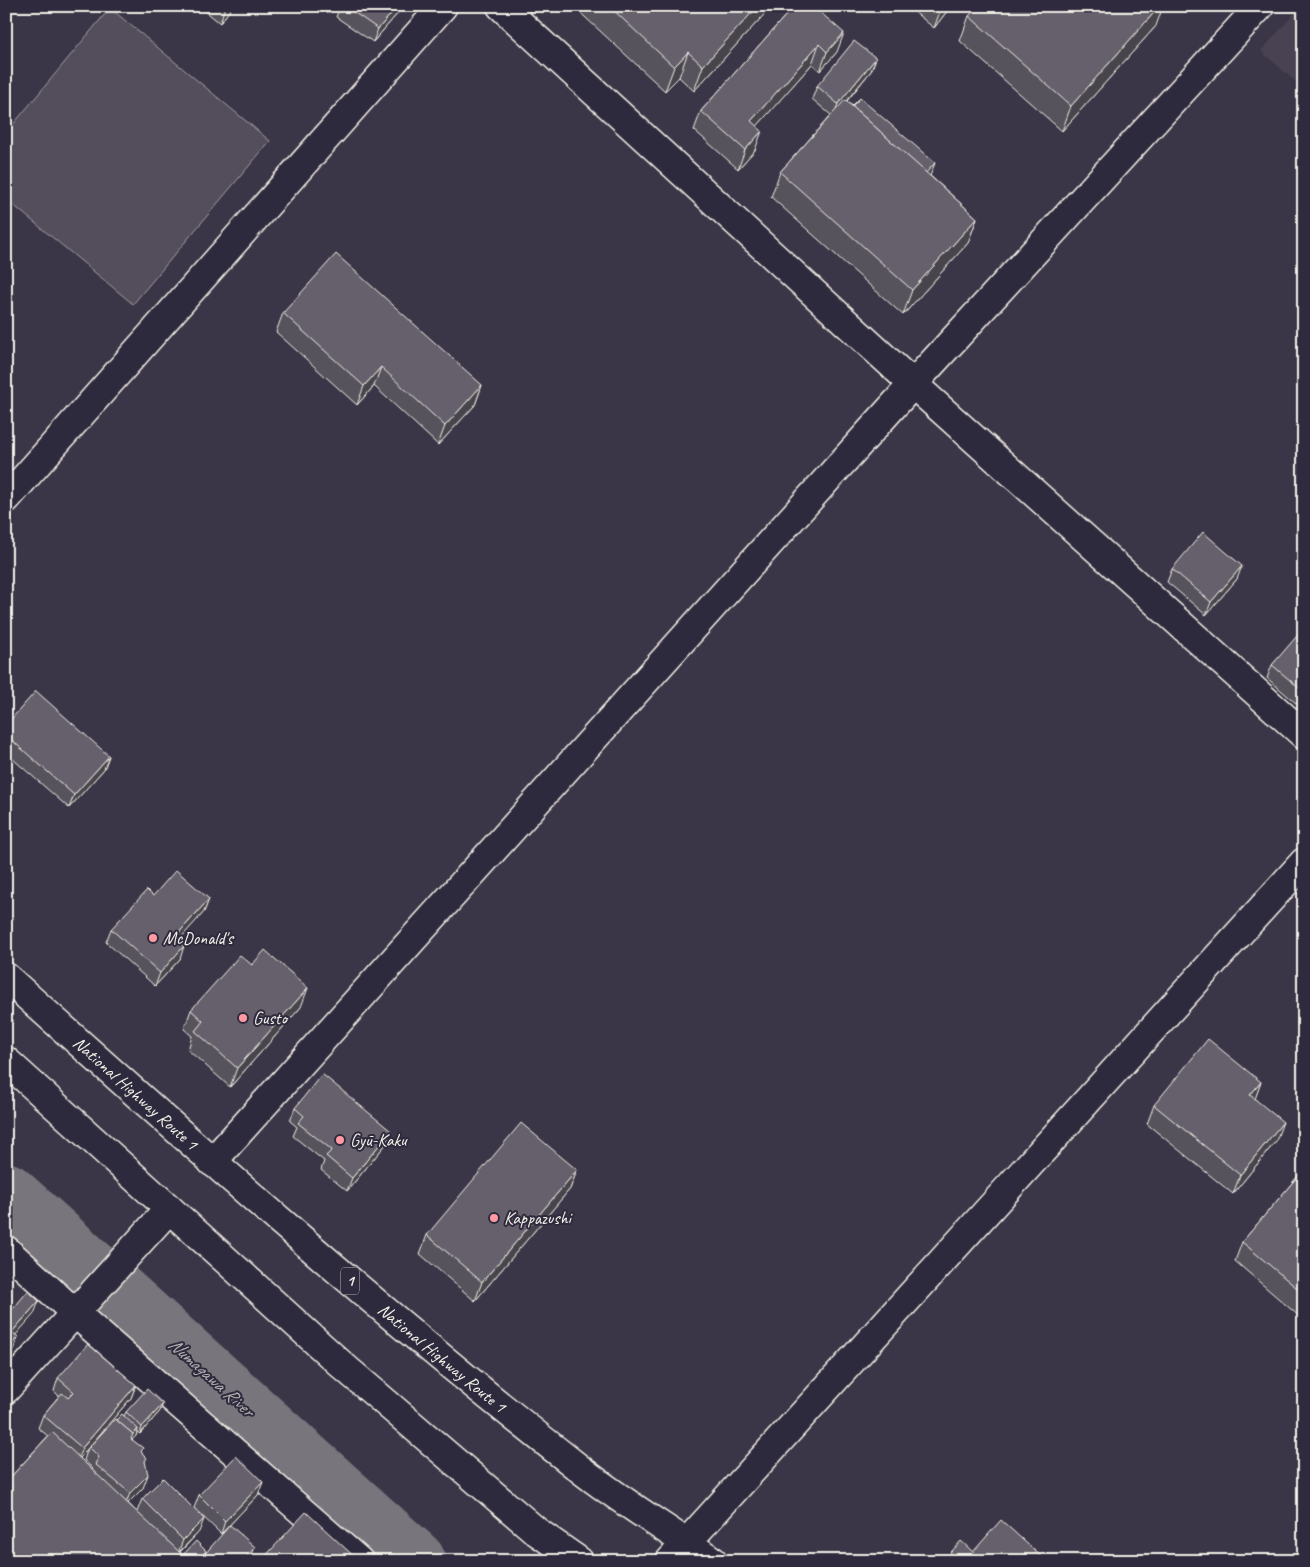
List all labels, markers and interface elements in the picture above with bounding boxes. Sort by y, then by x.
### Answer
place label: McDonald's [163,927,235,949]
marker: McDonald's [147,932,159,944]
place label: Gusto [253,1007,289,1029]
marker: Gusto [237,1012,249,1024]
street label: National Highway Route 1 [69,1032,203,1155]
place label: Gyū-Kaku [350,1129,408,1151]
marker: Gyū-Kaku [334,1134,346,1146]
place label: Kappazushi [504,1207,574,1229]
marker: Kappazushi [488,1212,500,1224]
road number: 1 [341,1268,359,1294]
street label: National Highway Route 1 [373,1298,511,1418]
water label: Numagawa River [163,1332,261,1424]

